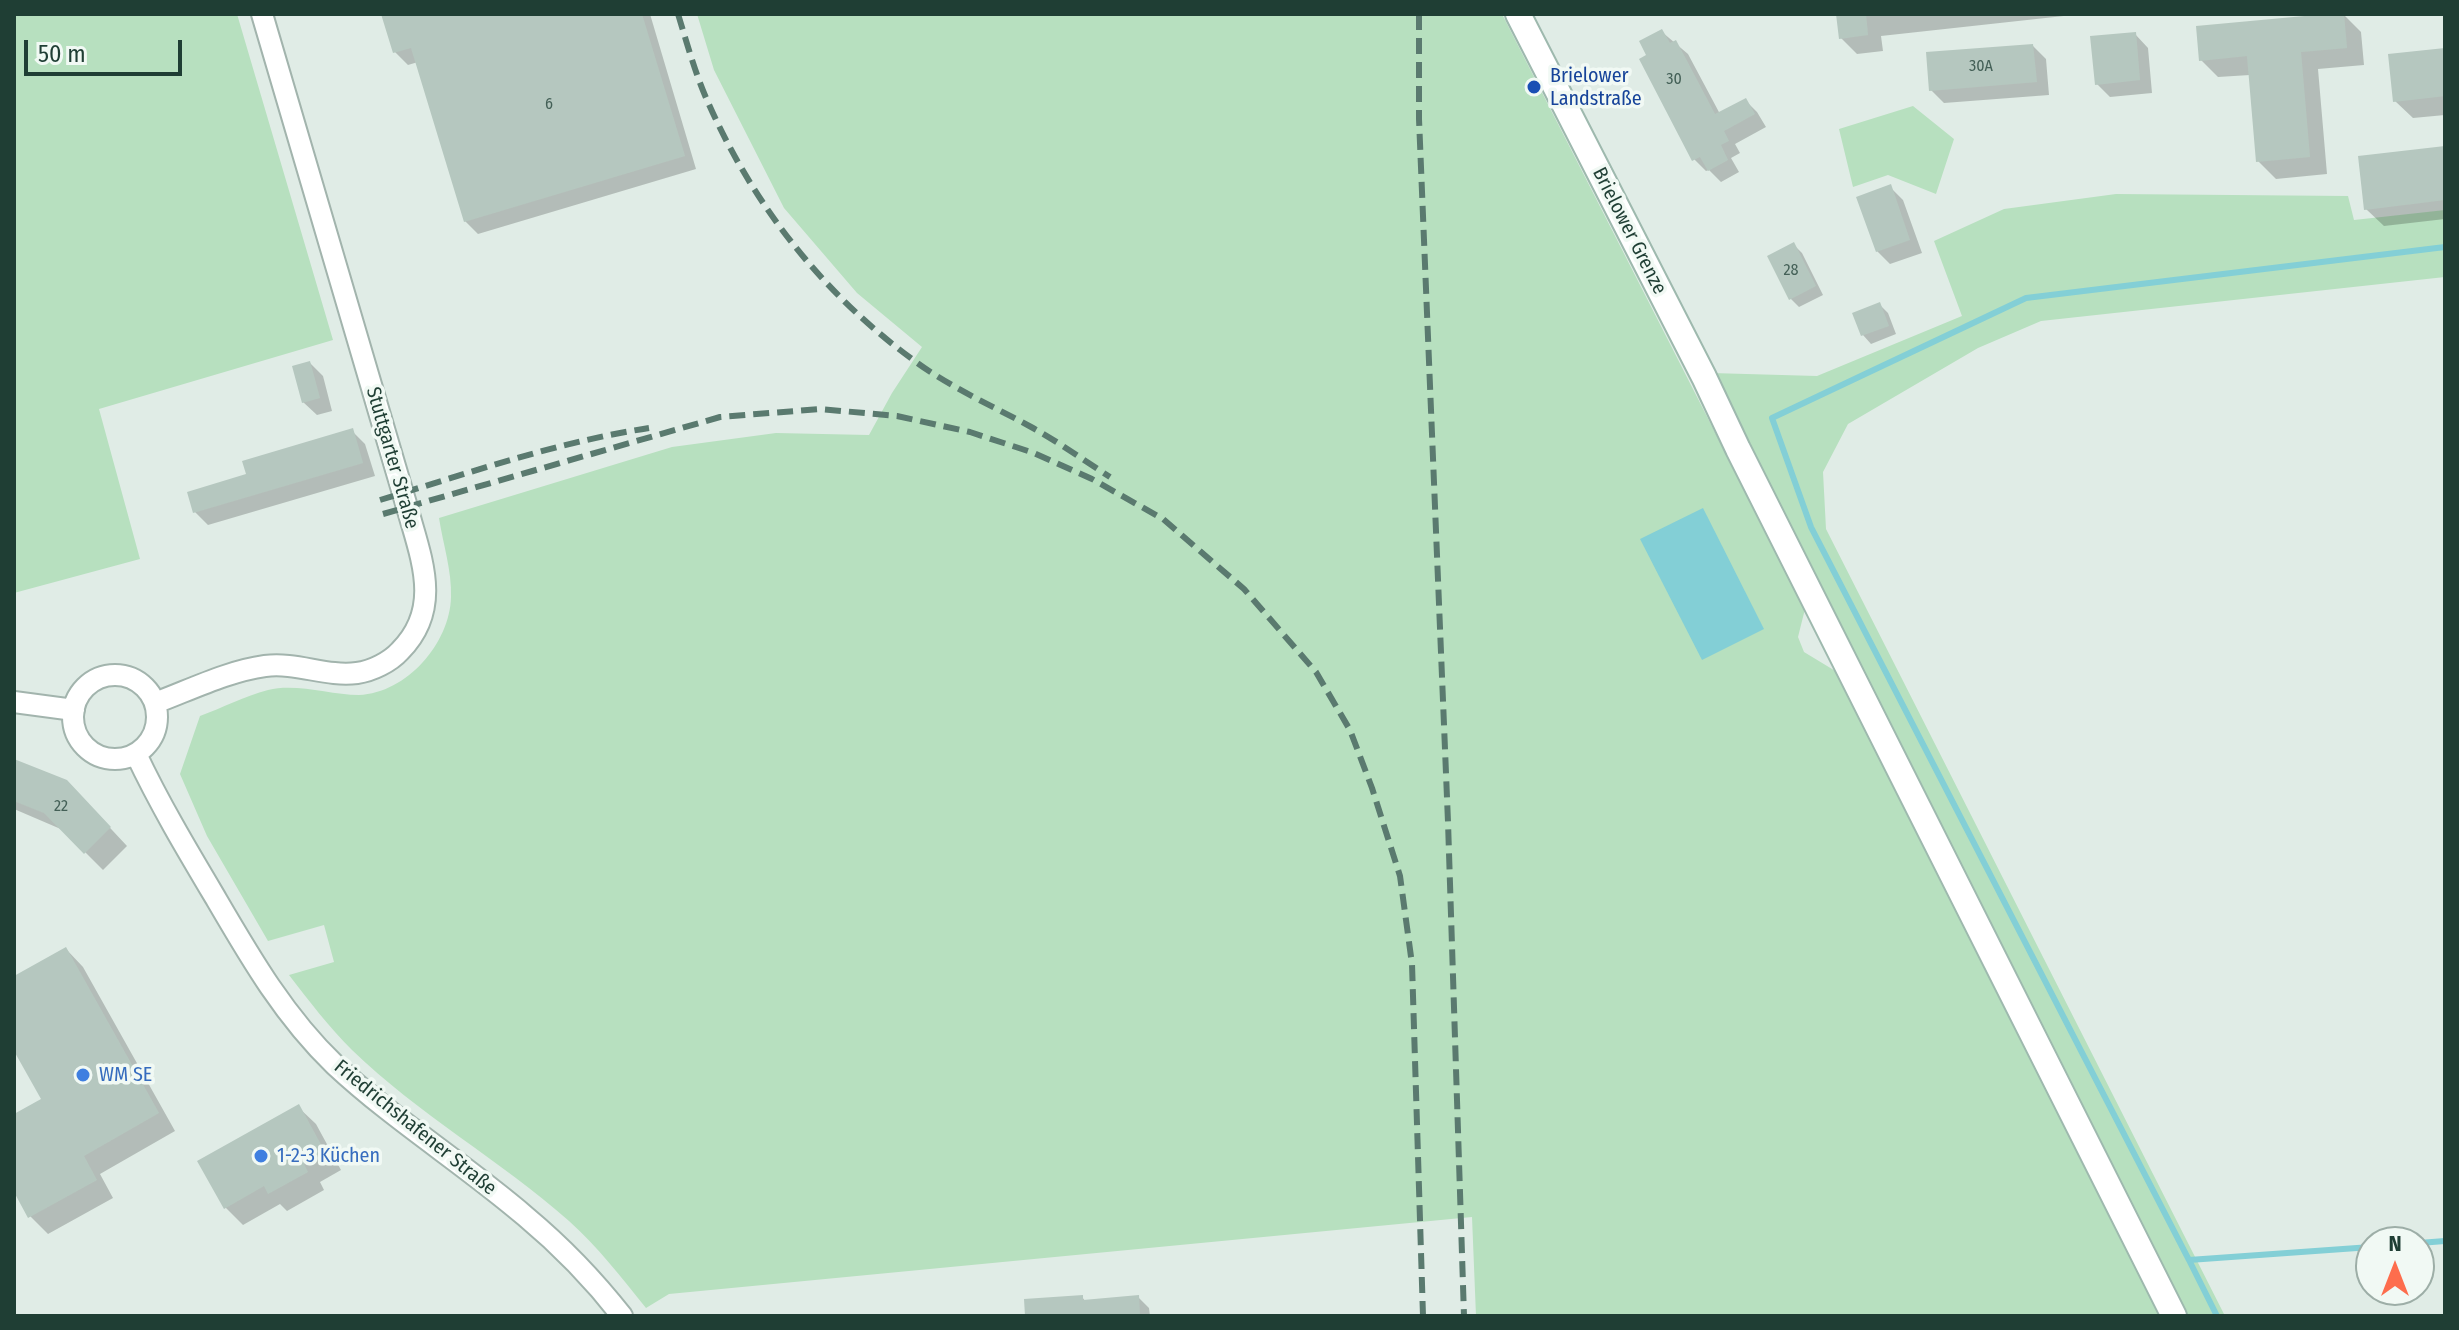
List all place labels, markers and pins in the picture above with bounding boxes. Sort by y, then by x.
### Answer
place label: Brielower Landstraße [1550,64,1642,111]
marker: Brielower Landstraße [1525,78,1543,96]
place label: WM SE [99,1063,152,1087]
marker: WM SE [74,1066,92,1084]
place label: 1-2-3 Küchen [277,1144,380,1168]
marker: 1-2-3 Küchen [252,1147,270,1165]

